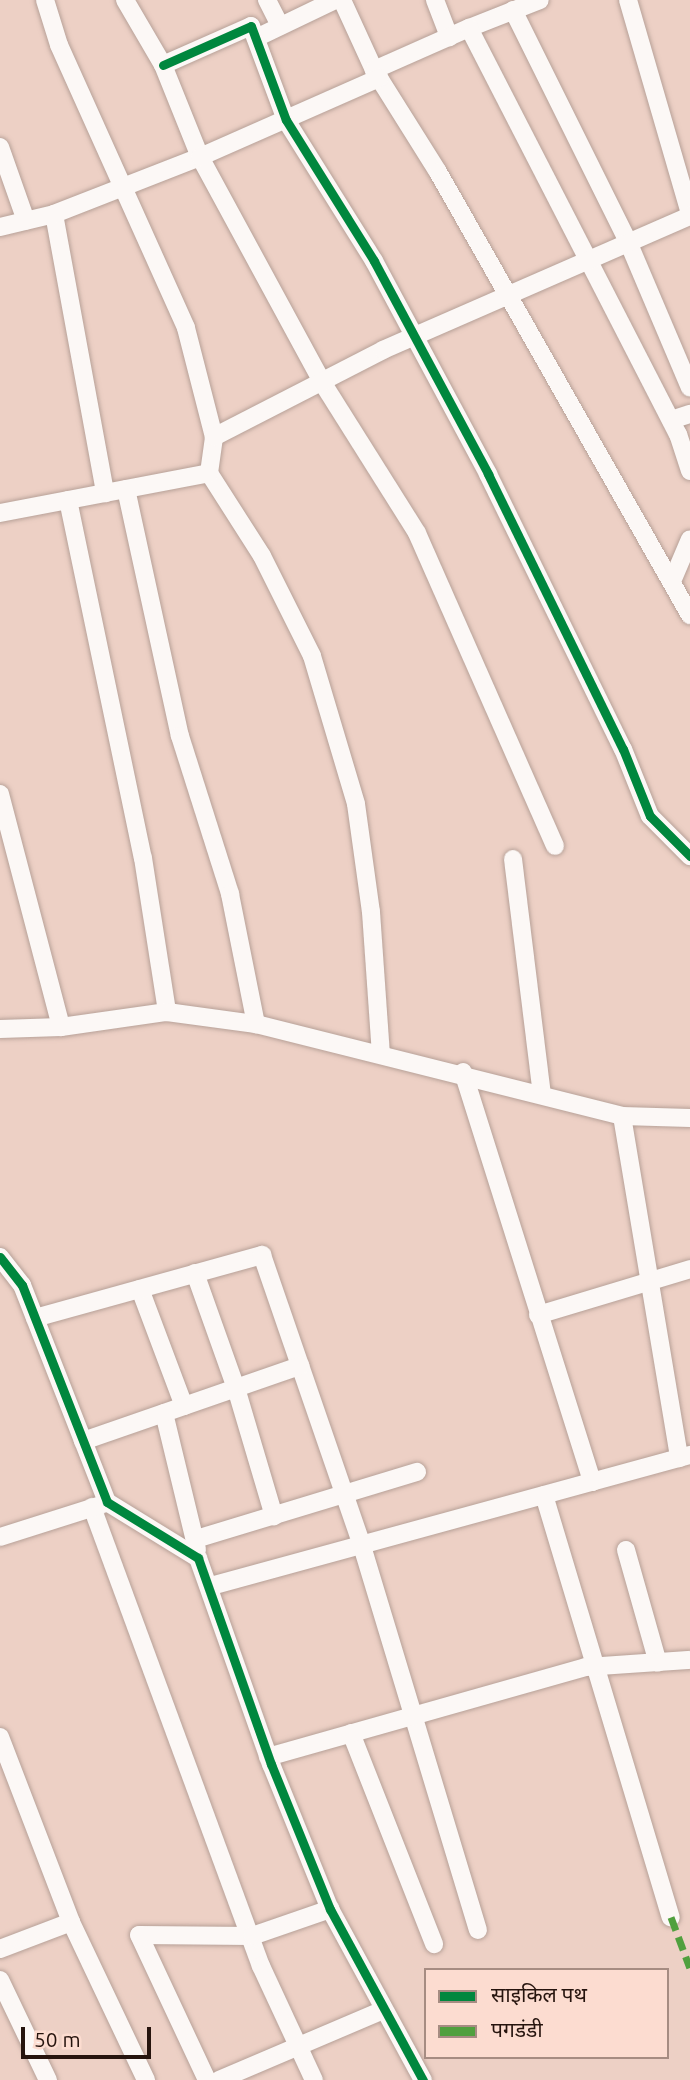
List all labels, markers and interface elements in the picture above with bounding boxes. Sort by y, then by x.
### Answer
legend [424,1968,669,2059]
text: साइकिल पथ [491,1982,587,2006]
scale bar [24,2014,154,2058]
text: पगडंडी [491,2017,543,2041]
text: 50 m [34,2027,81,2051]

